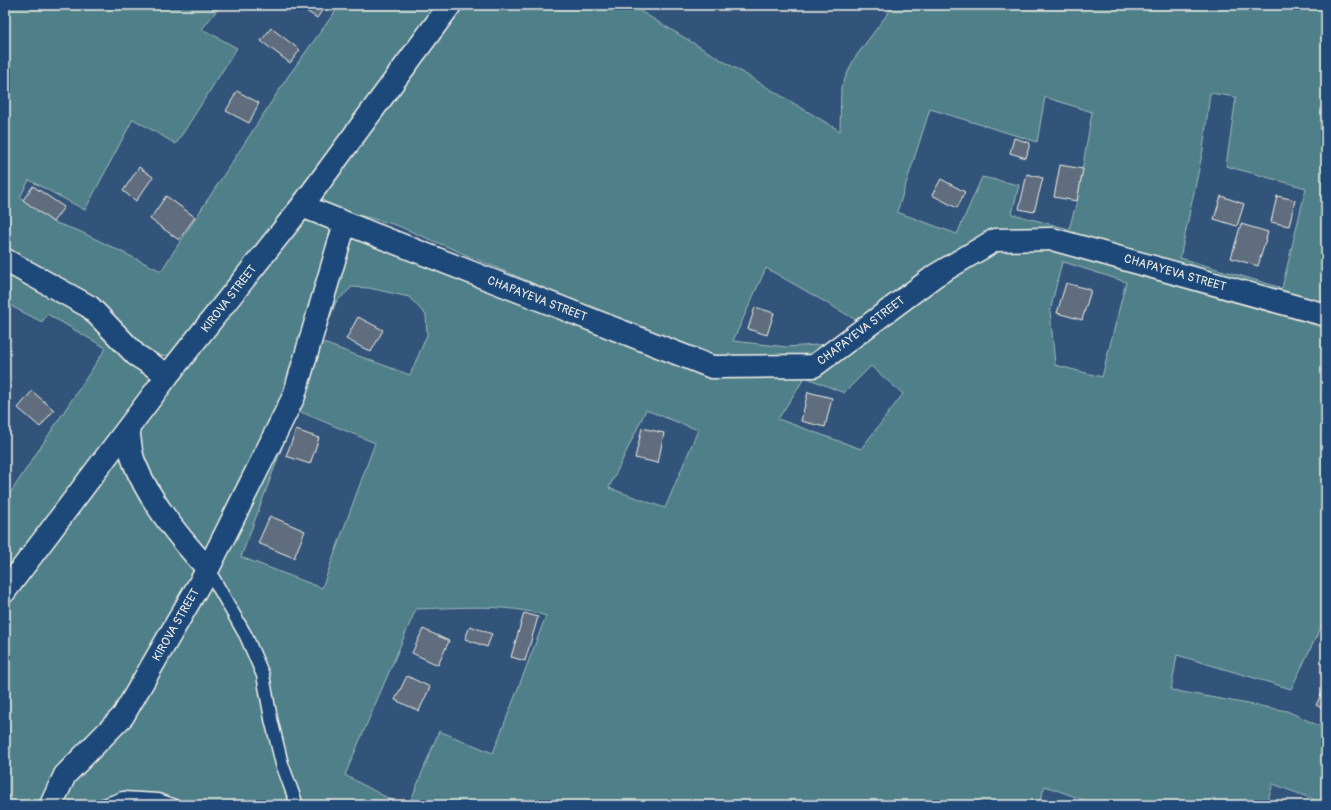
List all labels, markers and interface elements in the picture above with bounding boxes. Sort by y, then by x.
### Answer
street label: CHAPAYEVA STREET [1122,251,1228,295]
street label: KIROVA STREET [198,262,260,336]
street label: CHAPAYEVA STREET [485,273,589,325]
street label: CHAPAYEVA STREET [814,293,908,369]
street label: KIROVA STREET [149,586,203,664]

